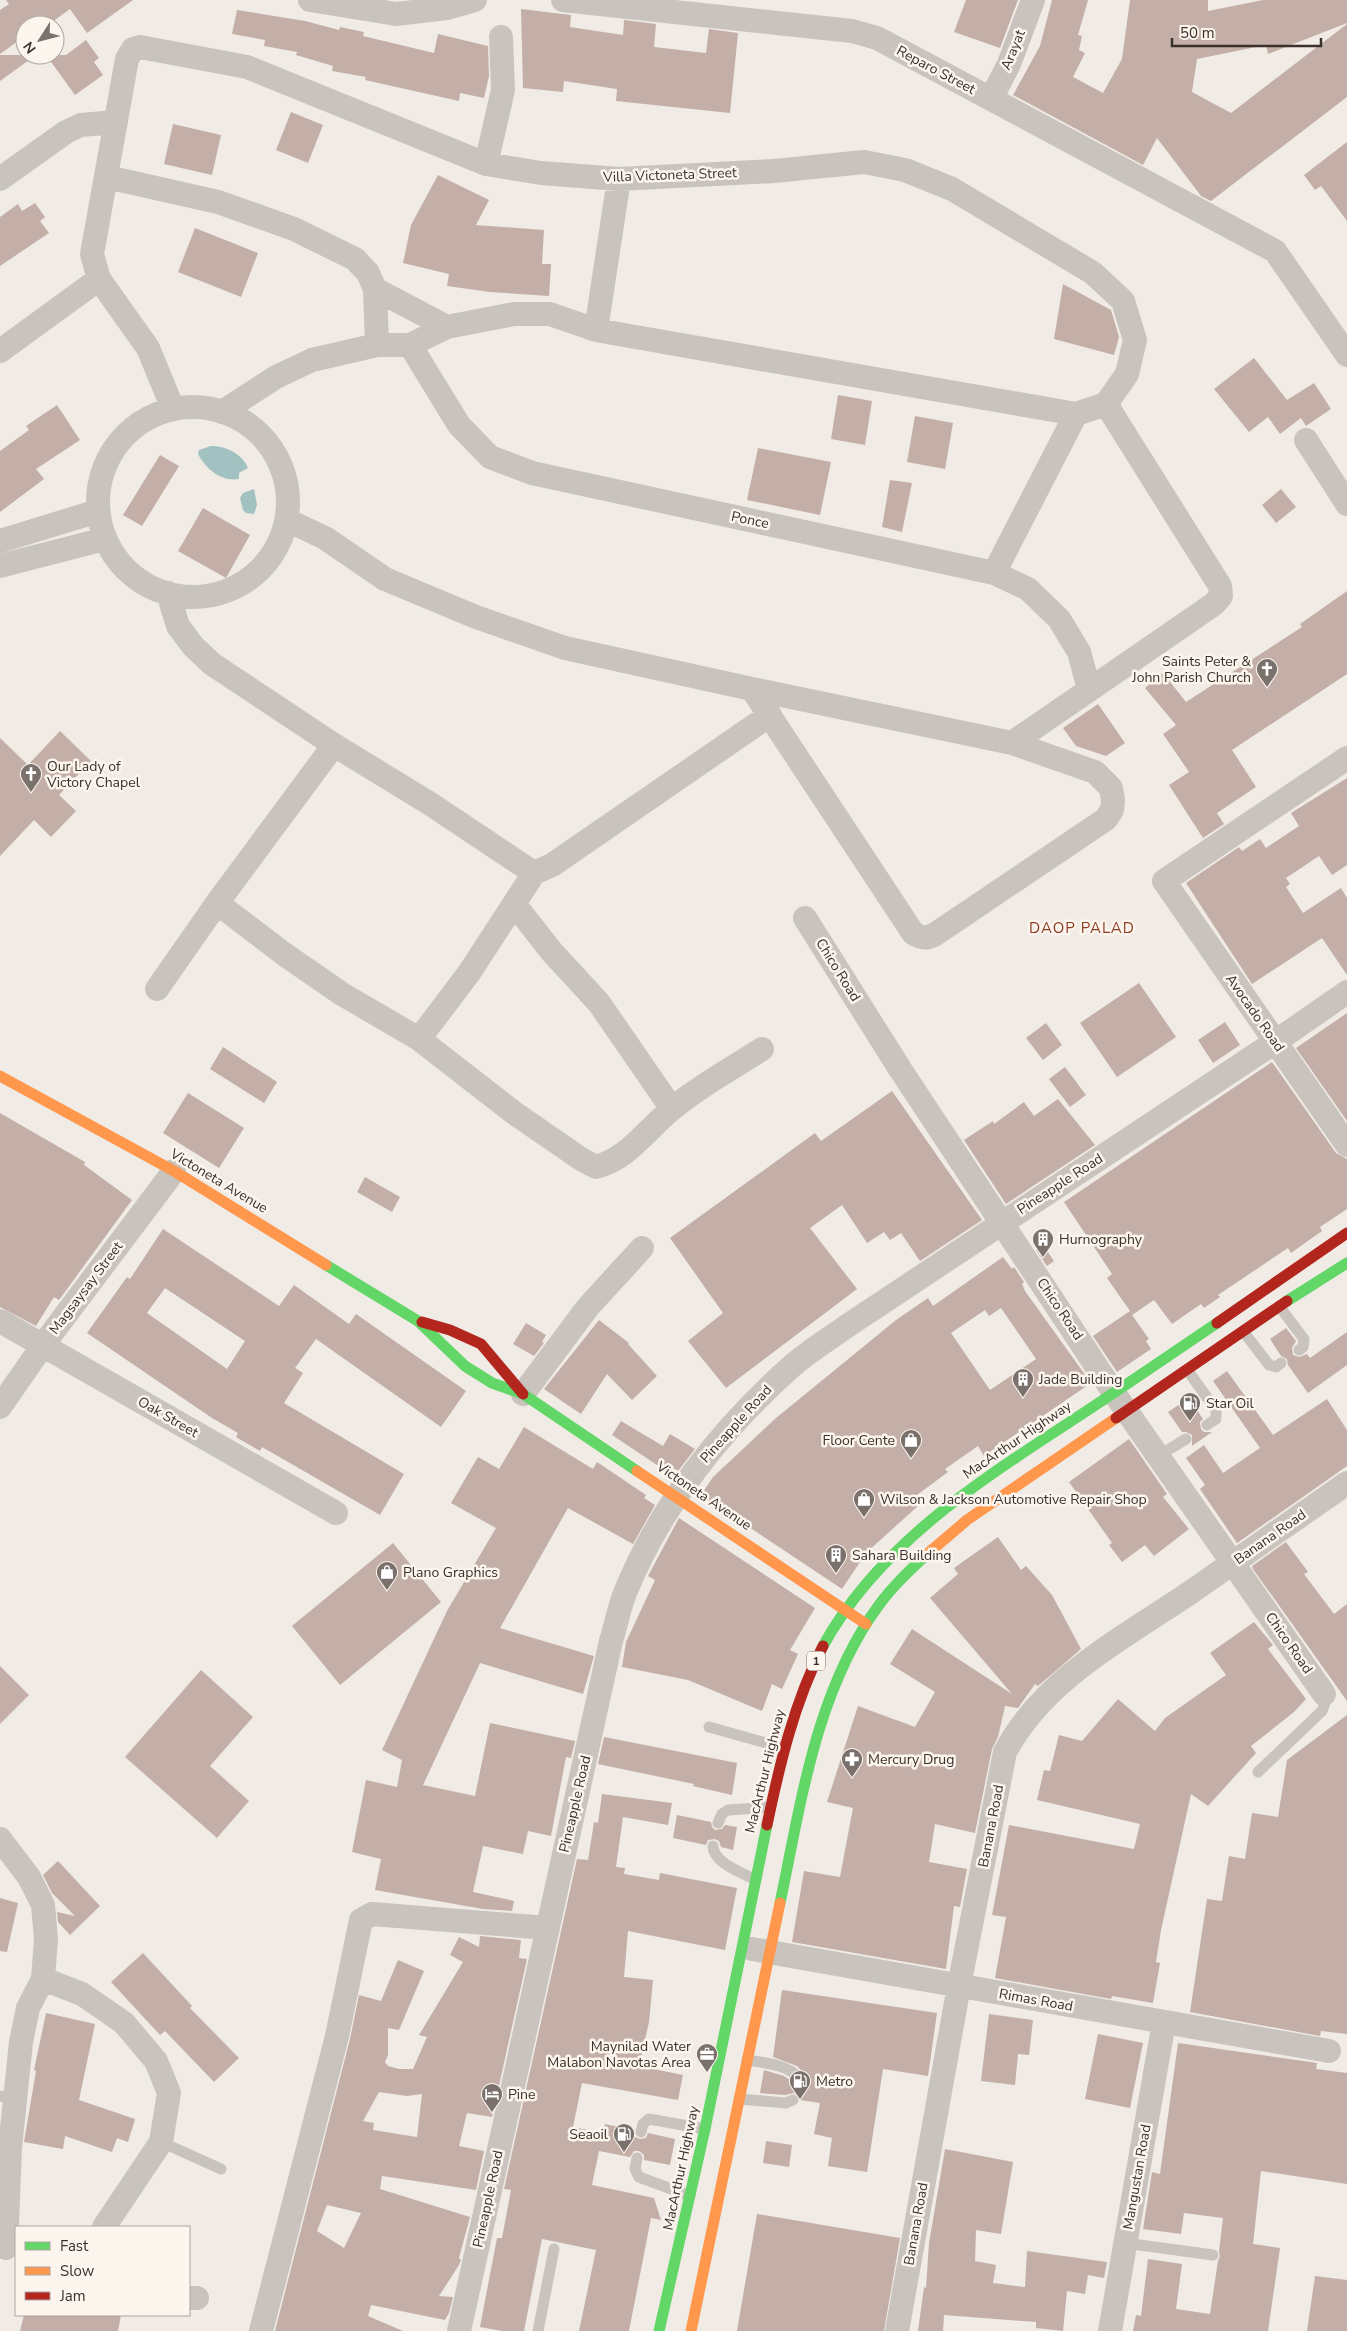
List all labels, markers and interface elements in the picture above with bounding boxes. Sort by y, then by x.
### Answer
north arrow [15,15,65,65]
scale bar [1172,15,1321,47]
text: 50 m [1180,23,1215,43]
street label: Arayat [996,27,1030,73]
text: N [19,38,41,57]
street label: Reparo Street [893,41,979,99]
street label: Villa Victoneta Street [602,163,737,187]
street label: Ponce [729,507,771,533]
place label: Saints Peter & John Parish Church [1131,652,1251,687]
church icon: Saints Peter & John Parish Church [1255,657,1279,688]
place label: Our Lady of Victory Chapel [46,757,141,792]
church icon: Our Lady of Victory Chapel [19,762,43,793]
district label: DAOP PALAD [1029,918,1135,938]
street label: Chico Road [811,935,865,1005]
street label: Avocado Road [1221,970,1289,1056]
street label: Victoneta Avenue [166,1144,271,1218]
street label: Pineapple Road [1013,1149,1107,1219]
building icon: Hurnography [1031,1227,1055,1258]
place label: Hurnography [1059,1230,1143,1249]
street label: Magsaysay Street [45,1238,127,1338]
street label: Chico Road [1032,1274,1088,1344]
building icon: Jade Building [1011,1367,1035,1398]
place label: Jade Building [1038,1370,1122,1389]
street label: Pineapple Road [696,1381,776,1467]
fuel station icon: Star Oil [1178,1391,1202,1422]
street label: Oak Street [134,1392,202,1442]
place label: Star Oil [1206,1394,1255,1413]
street label: MacArthur Highway [959,1396,1076,1483]
shop icon: Floor Cente [899,1428,923,1459]
place label: Floor Cente [822,1431,895,1450]
street label: Victoneta Avenue [652,1457,755,1535]
shop icon: Wilson & Jackson Automotive Repair Shop [852,1487,876,1518]
place label: Wilson & Jackson Automotive Repair Shop [880,1490,1147,1509]
street label: Banana Road [1230,1505,1310,1569]
building icon: Sahara Building [824,1543,848,1574]
place label: Sahara Building [852,1546,952,1565]
shop icon: Plano Graphics [375,1560,399,1591]
place label: Plano Graphics [403,1563,498,1582]
street label: Chico Road [1261,1609,1317,1677]
road number: 1 [807,1652,825,1670]
street label: MacArthur Highway [740,1706,790,1835]
pharmacy icon: Mercury Drug [840,1747,864,1778]
place label: Mercury Drug [868,1750,954,1769]
street label: Pineapple Road [555,1754,595,1854]
street label: Banana Road [974,1783,1008,1869]
street label: Rimas Road [997,1984,1075,2016]
place label: Maynilad Water Malabon Navotas Area [547,2037,691,2072]
office icon: Maynilad Water Malabon Navotas Area [695,2042,719,2073]
fuel station icon: Metro [788,2069,812,2100]
place label: Metro [816,2072,853,2091]
hotel icon: Pine [480,2082,504,2113]
place label: Pine [508,2085,536,2104]
street label: MacArthur Highway [659,2103,704,2232]
fuel station icon: Seaoil [612,2122,636,2153]
street label: Mangustan Road [1118,2123,1156,2231]
place label: Seaoil [569,2125,609,2144]
street label: Pineapple Road [468,2149,508,2249]
street label: Banana Road [899,2181,933,2267]
legend [15,2226,190,2316]
text: Fast [60,2236,89,2256]
text: Slow [60,2261,95,2281]
text: Jam [59,2286,86,2306]

